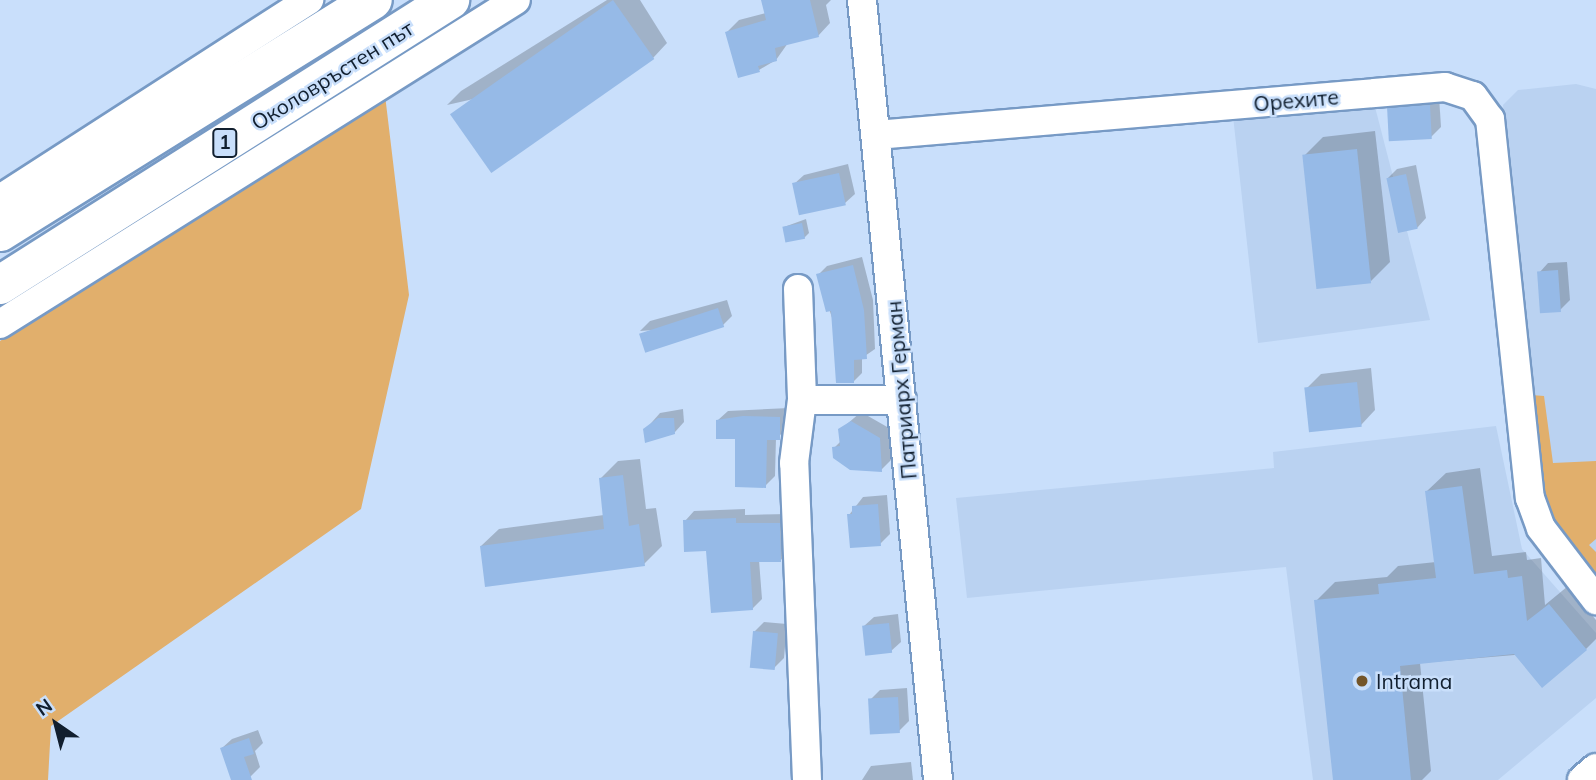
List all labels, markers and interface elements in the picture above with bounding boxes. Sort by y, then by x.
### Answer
street label: Околовръстен път [246,15,418,135]
street label: Орехите [1252,84,1340,116]
road number: 1 [211,127,239,158]
street label: Патриарх Герман [881,300,921,480]
place label: Intrama [1376,668,1452,694]
marker: Intrama [1354,673,1370,689]
north arrow [21,689,91,759]
text: N [31,693,57,721]

